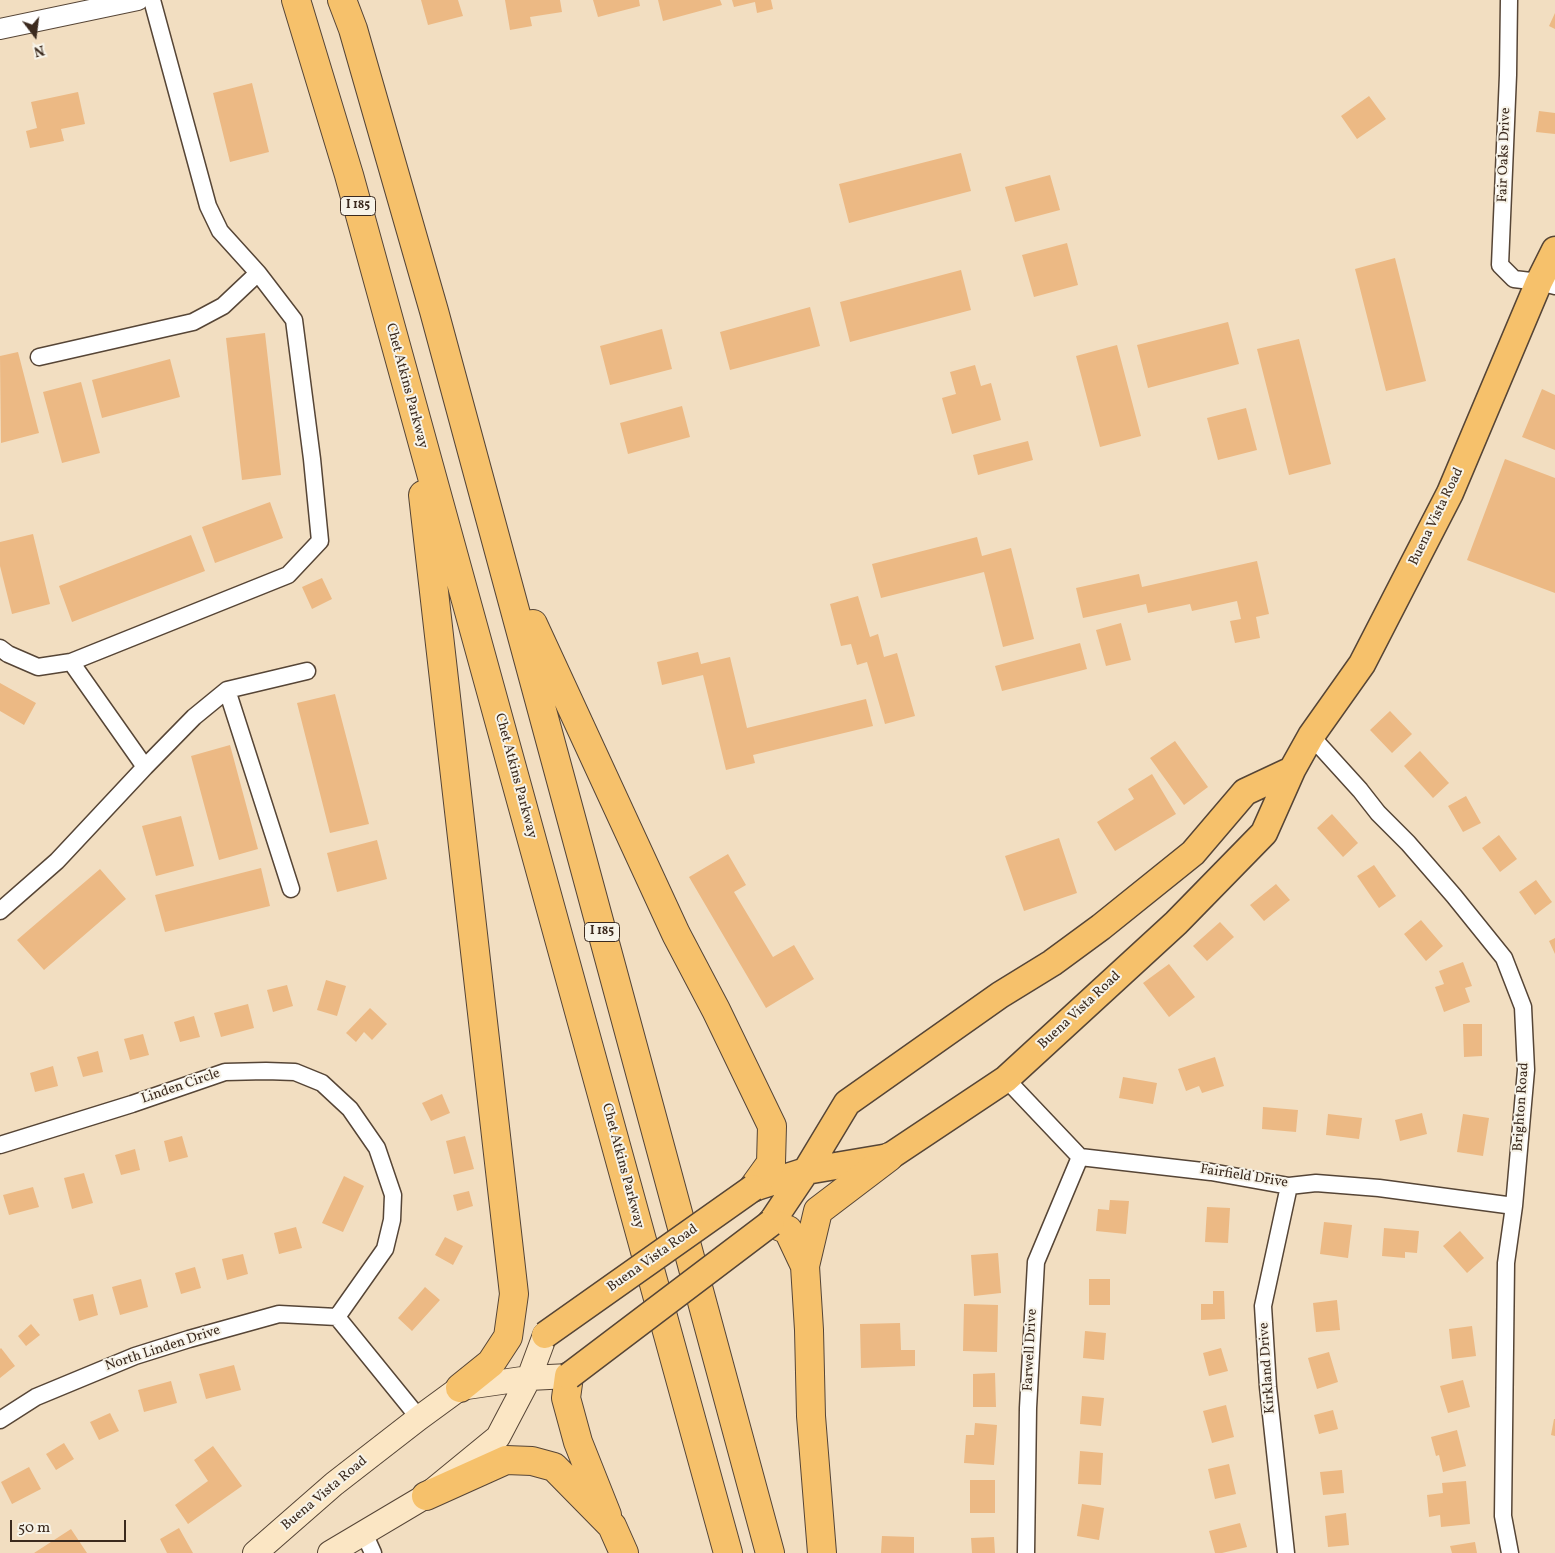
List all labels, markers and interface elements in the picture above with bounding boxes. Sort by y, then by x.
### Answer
north arrow [10,10,60,60]
text: N [32,39,46,60]
street label: Fair Oaks Drive [1495,107,1515,203]
road number: I 185 [340,197,376,216]
street label: Chet Atkins Parkway [381,322,431,450]
street label: Buena Vista Road [1406,465,1468,569]
street label: Chet Atkins Parkway [490,712,540,840]
road number: I 185 [584,922,620,942]
street label: Buena Vista Road [1035,968,1125,1054]
street label: Brighton Road [1511,1062,1533,1152]
street label: Linden Circle [139,1066,223,1108]
street label: Chet Atkins Parkway [597,1102,647,1230]
street label: Fairfield Drive [1199,1162,1289,1192]
street label: Buena Vista Road [604,1221,702,1297]
street label: Farwell Drive [1020,1308,1042,1392]
street label: North Linden Drive [103,1322,223,1376]
street label: Kirkland Drive [1256,1322,1280,1414]
street label: Buena Vista Road [279,1453,371,1535]
scale bar [12,1510,129,1542]
text: 50 m [18,1518,50,1539]

